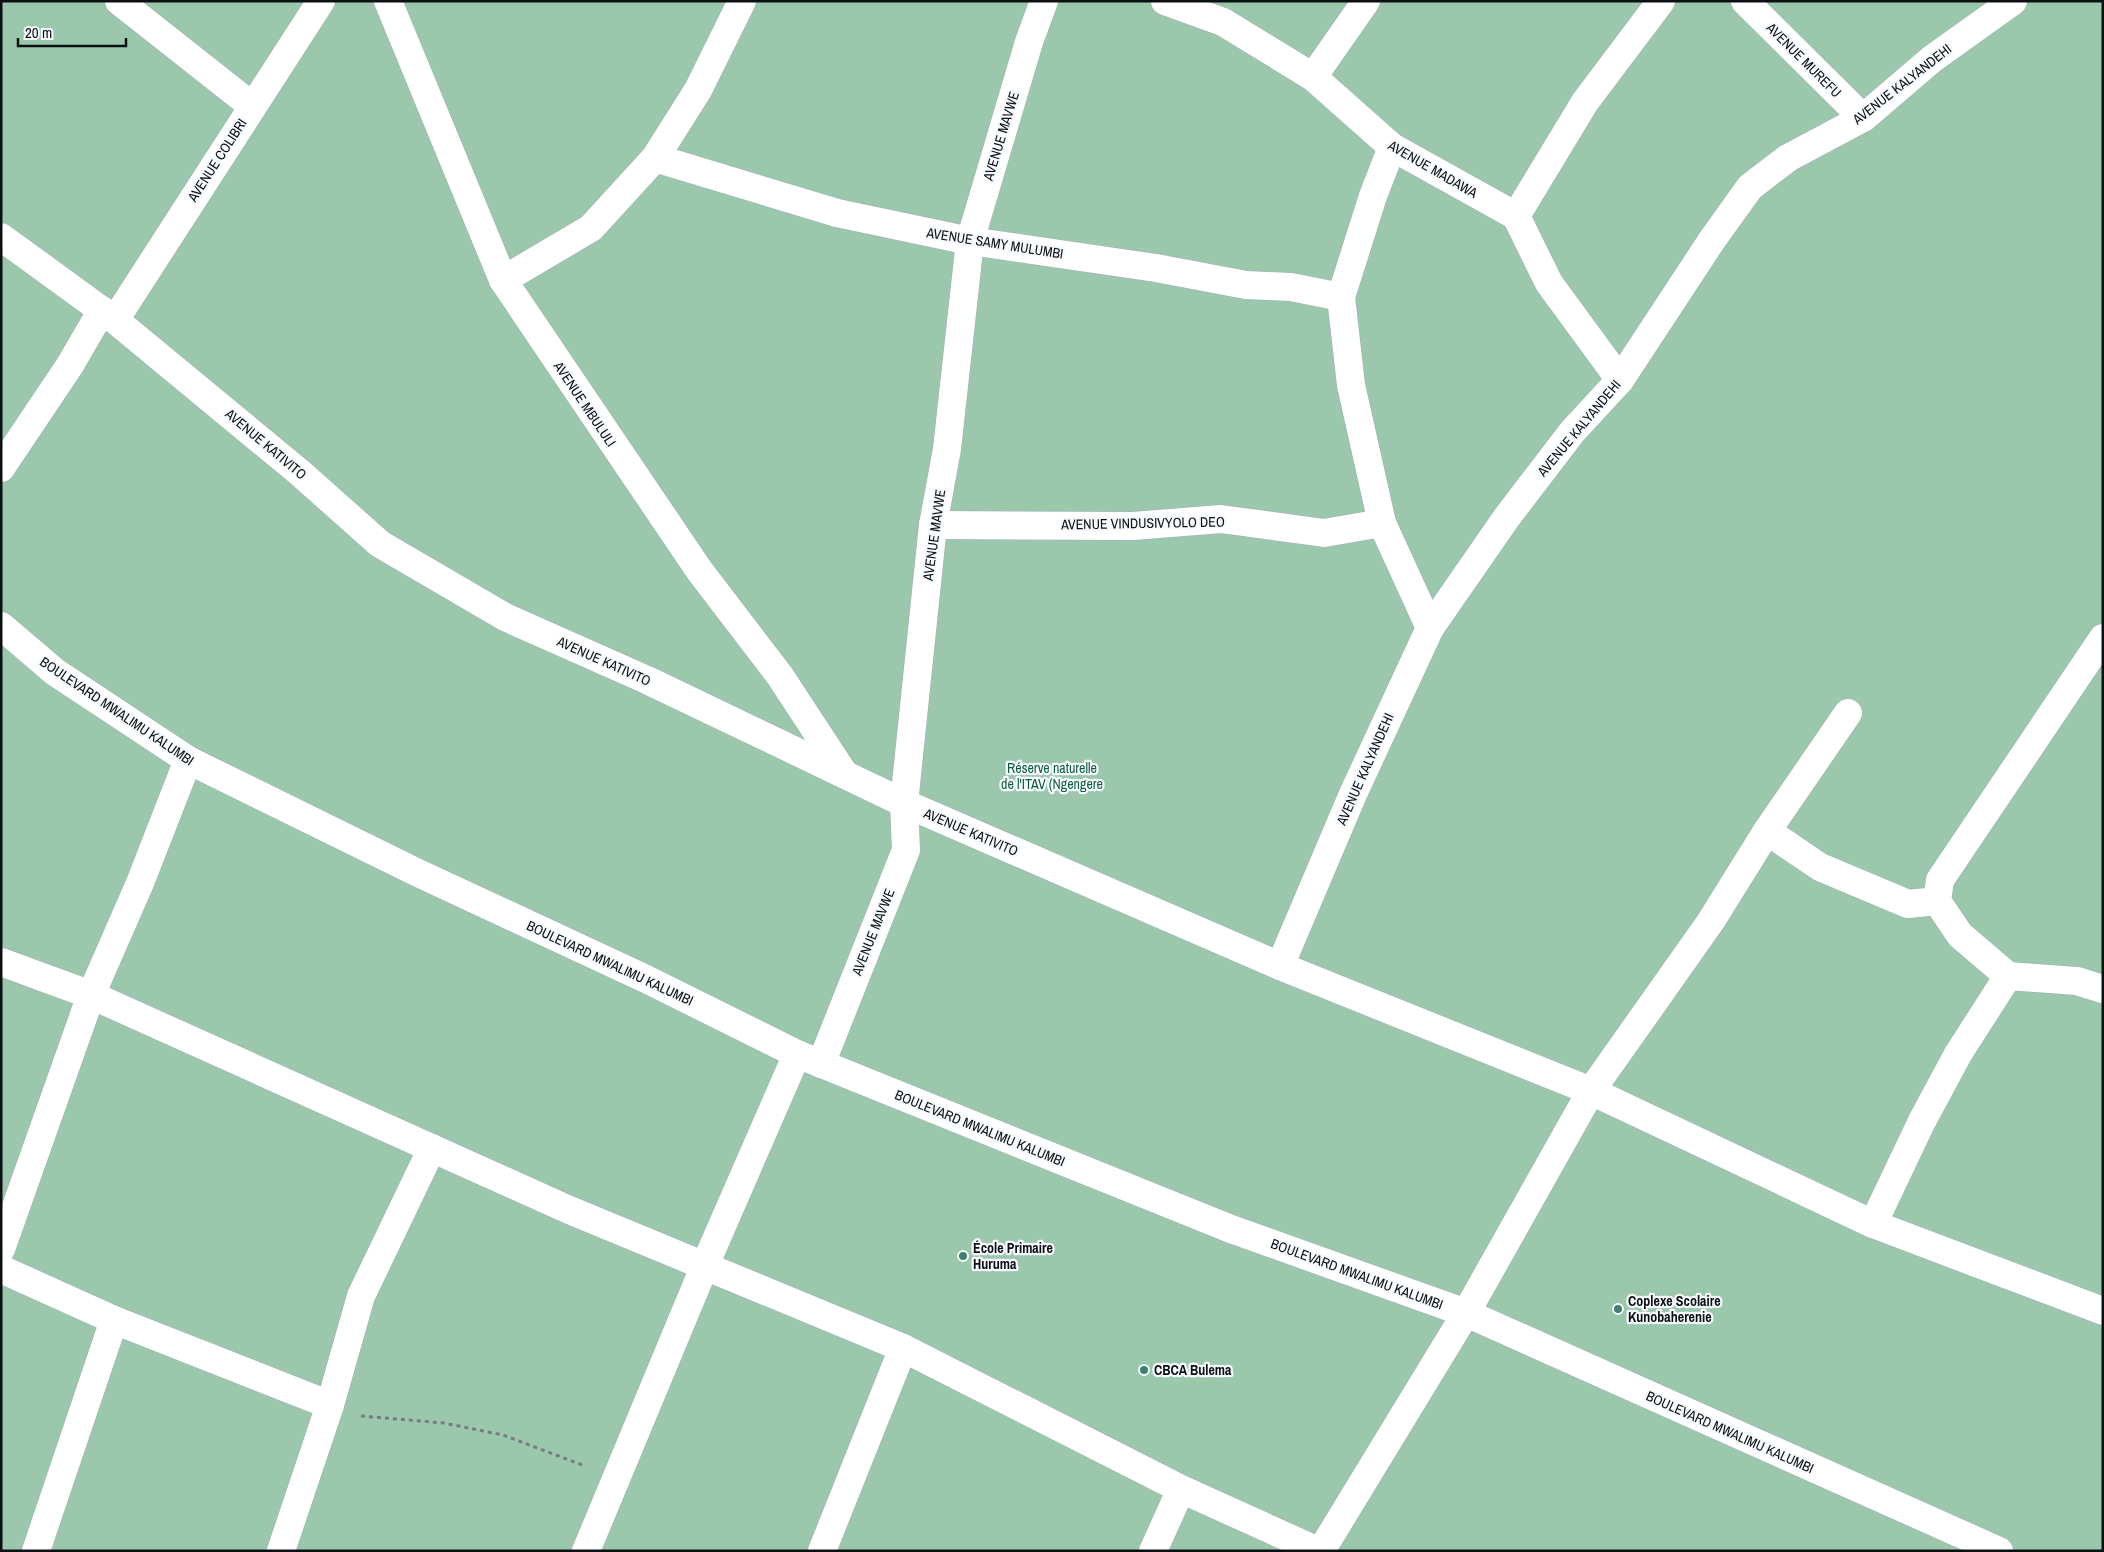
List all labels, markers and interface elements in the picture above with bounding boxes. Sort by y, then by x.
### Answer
scale bar [18,15,125,47]
street label: AVENUE MUREFU [1762,18,1845,101]
text: 20 m [25,22,52,43]
street label: AVENUE KALYANDEHI [1848,40,1955,129]
street label: AVENUE MAVWE [979,89,1023,184]
street label: AVENUE COLIBRI [183,115,251,206]
street label: AVENUE MADAWA [1384,136,1481,202]
street label: AVENUE SAMY MULUMBI [924,223,1065,263]
street label: AVENUE MBULULI [549,357,620,450]
street label: AVENUE KALYANDEHI [1533,376,1625,481]
street label: AVENUE KATIVITO [221,404,310,483]
street label: AVENUE MAVWE [919,488,949,583]
street label: AVENUE VINDUSIVYOLO DEO [1060,513,1225,533]
street label: AVENUE KATIVITO [553,632,654,690]
street label: BOULEVARD MWALIMU KALUMBI [37,653,197,769]
street label: AVENUE KALYANDEHI [1332,710,1398,829]
park label: Réserve naturelle de l'ITAV (Ngengere [1001,759,1103,793]
street label: AVENUE KATIVITO [920,804,1021,860]
street label: AVENUE MAVWE [847,886,899,979]
street label: BOULEVARD MWALIMU KALUMBI [524,916,696,1010]
street label: BOULEVARD MWALIMU KALUMBI [892,1086,1068,1170]
street label: BOULEVARD MWALIMU KALUMBI [1268,1234,1446,1314]
place label: École Primaire Huruma [973,1239,1053,1273]
marker: École Primaire Huruma [957,1250,969,1262]
place label: Coplexe Scolaire Kunobaherenie [1628,1292,1721,1326]
marker: Coplexe Scolaire Kunobaherenie [1612,1303,1624,1315]
place label: CBCA Bulema [1154,1361,1232,1379]
marker: CBCA Bulema [1138,1364,1150,1376]
street label: BOULEVARD MWALIMU KALUMBI [1643,1387,1817,1477]

